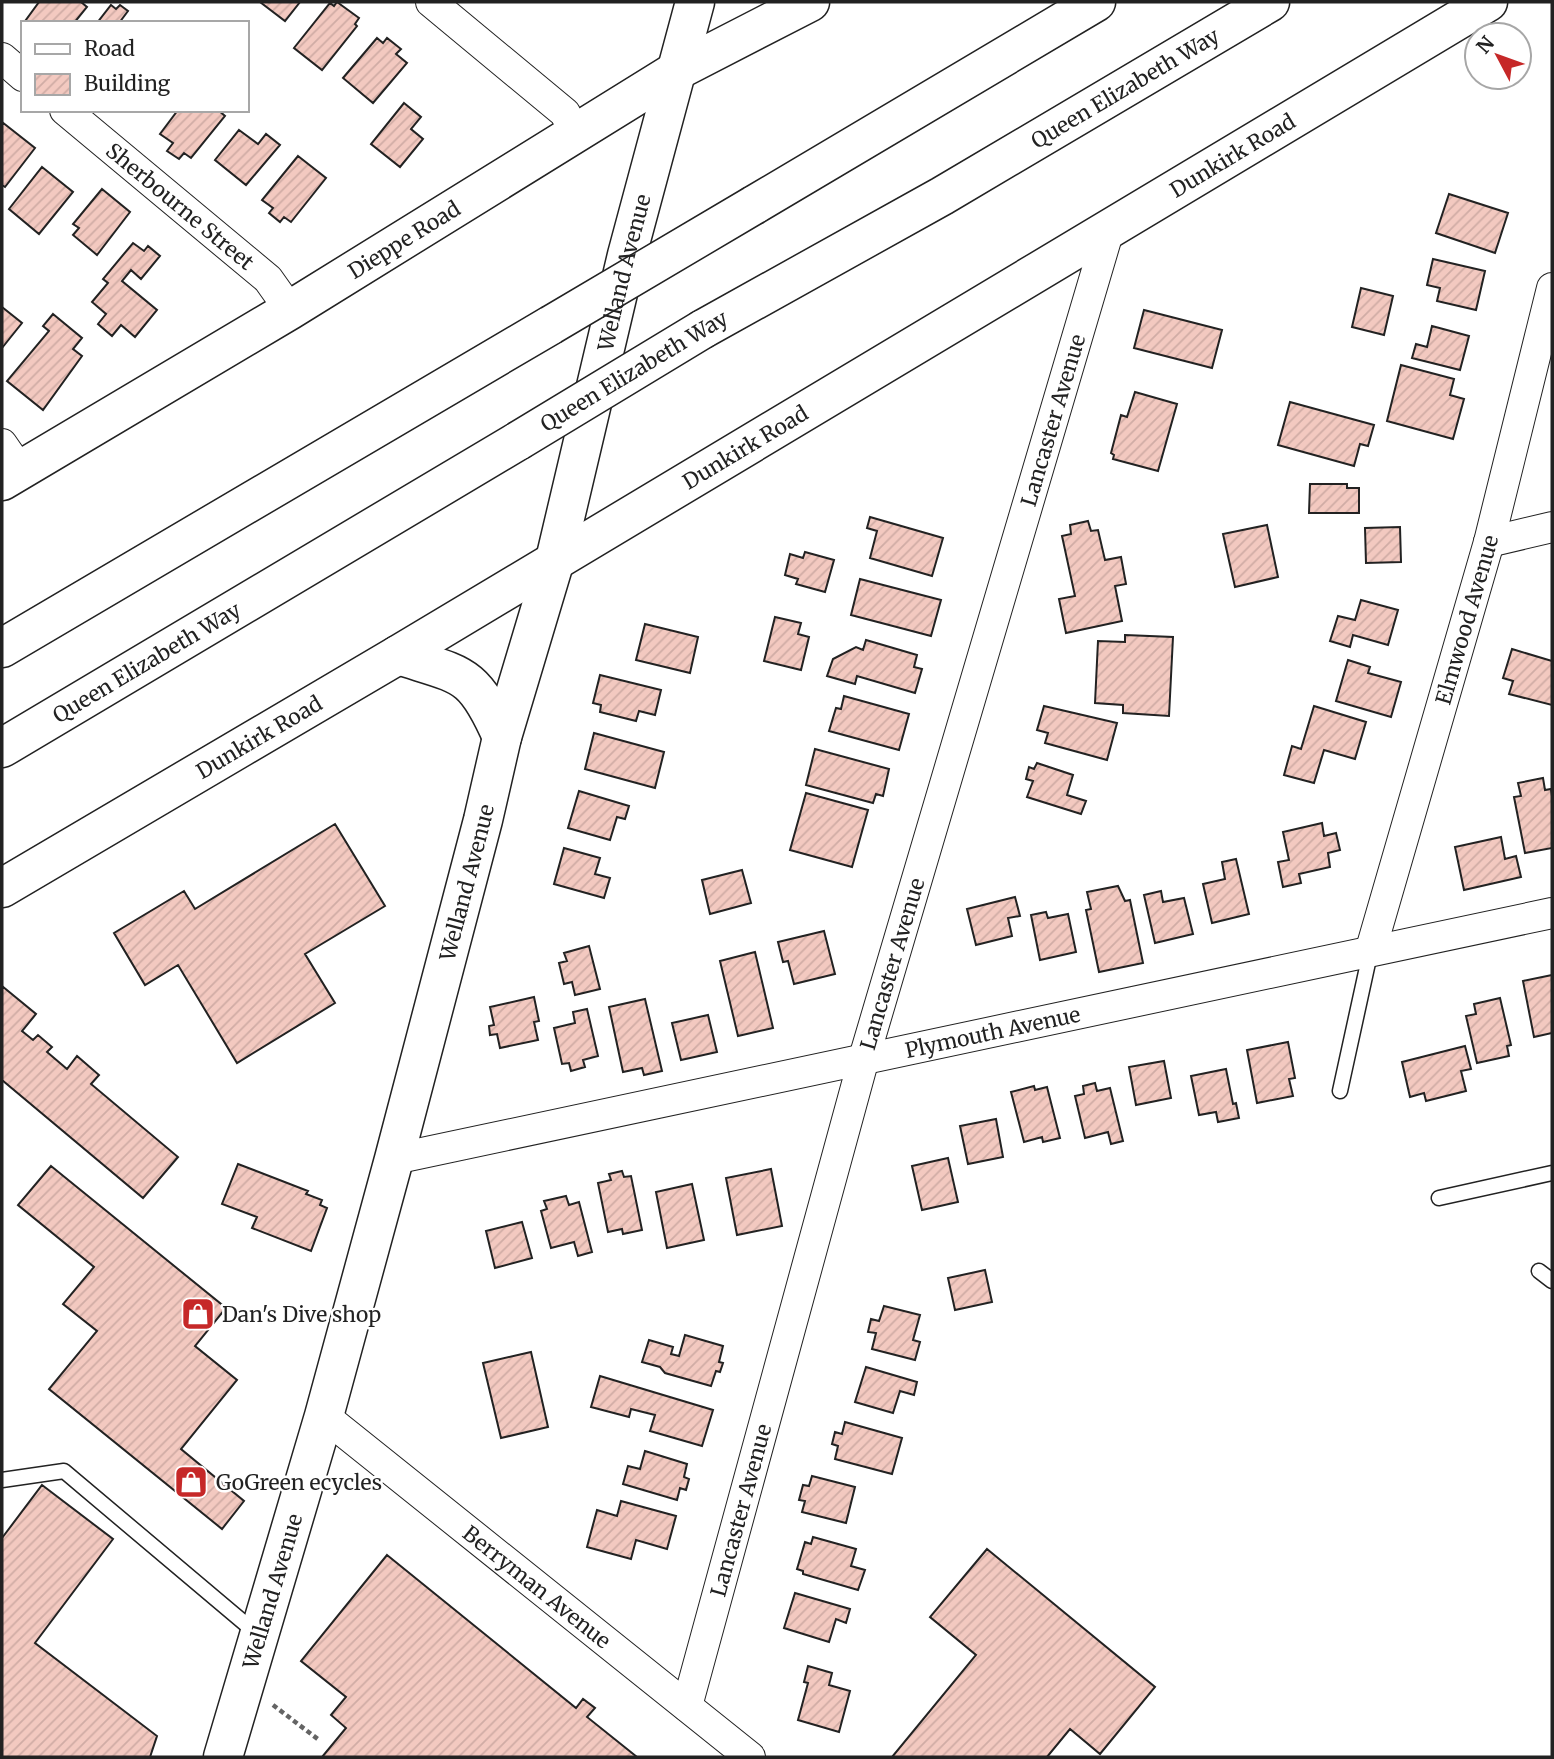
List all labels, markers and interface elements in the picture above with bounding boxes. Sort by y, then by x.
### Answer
legend [21,21,248,112]
street label: Queen Elizabeth Way [1026,21,1225,154]
north arrow [1463,21,1533,91]
text: N [1471,31,1499,58]
text: Road [84,35,135,62]
text: Building [84,70,171,97]
street label: Dunkirk Road [1165,107,1300,203]
street label: Sherbourne Street [101,137,260,275]
street label: Welland Avenue [591,191,656,354]
street label: Dieppe Road [343,194,465,284]
street label: Queen Elizabeth Way [535,304,733,438]
street label: Lancaster Avenue [1014,331,1091,509]
street label: Dunkirk Road [677,399,813,495]
street label: Elmwood Avenue [1429,532,1504,707]
street label: Queen Elizabeth Way [48,595,246,728]
street label: Dunkirk Road [191,689,327,784]
street label: Welland Avenue [433,802,500,964]
street label: Lancaster Avenue [854,875,930,1053]
street label: Plymouth Avenue [903,1000,1083,1064]
shop icon: Dan's Dive shop [179,1295,217,1333]
place label: Dan's Dive shop [222,1301,381,1328]
street label: Lancaster Avenue [704,1421,777,1600]
shop icon: GoGreen ecycles [172,1463,210,1501]
place label: GoGreen ecycles [216,1469,382,1496]
street label: Welland Avenue [236,1510,308,1673]
street label: Berryman Avenue [458,1519,617,1654]

